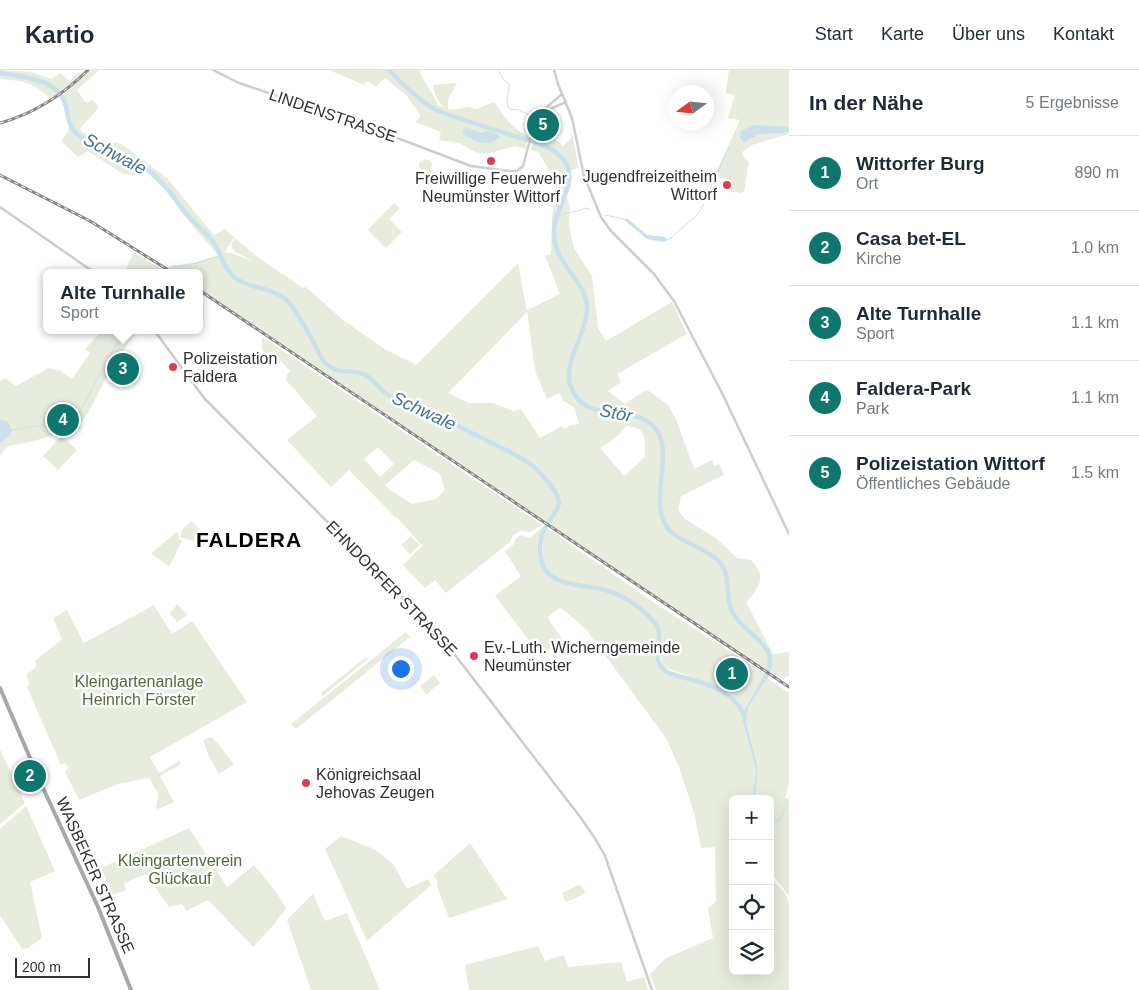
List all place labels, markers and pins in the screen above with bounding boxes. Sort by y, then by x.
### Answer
pin: 5 [527,106,559,144]
marker: Freiwillige Feuerwehr Neumünster Wittorf [485,155,497,167]
place label: Jugendfreizeitheim Wittorf [583,168,718,203]
place label: Freiwillige Feuerwehr Neumünster Wittorf [415,170,568,205]
marker: Jugendfreizeitheim Wittorf [721,179,733,191]
pin: 3 [107,350,139,388]
place label: Polizeistation Faldera [183,350,277,385]
marker: Polizeistation Faldera [167,361,179,373]
pin: 4 [47,401,79,439]
place label: Ev.-Luth. Wicherngemeinde Neumünster [484,639,680,674]
marker: Ev.-Luth. Wicherngemeinde Neumünster [468,650,480,662]
pin: 1 [716,655,748,693]
pin: 2 [14,757,46,795]
place label: Königreichsaal Jehovas Zeugen [316,766,434,801]
marker: Königreichsaal Jehovas Zeugen [300,777,312,789]

